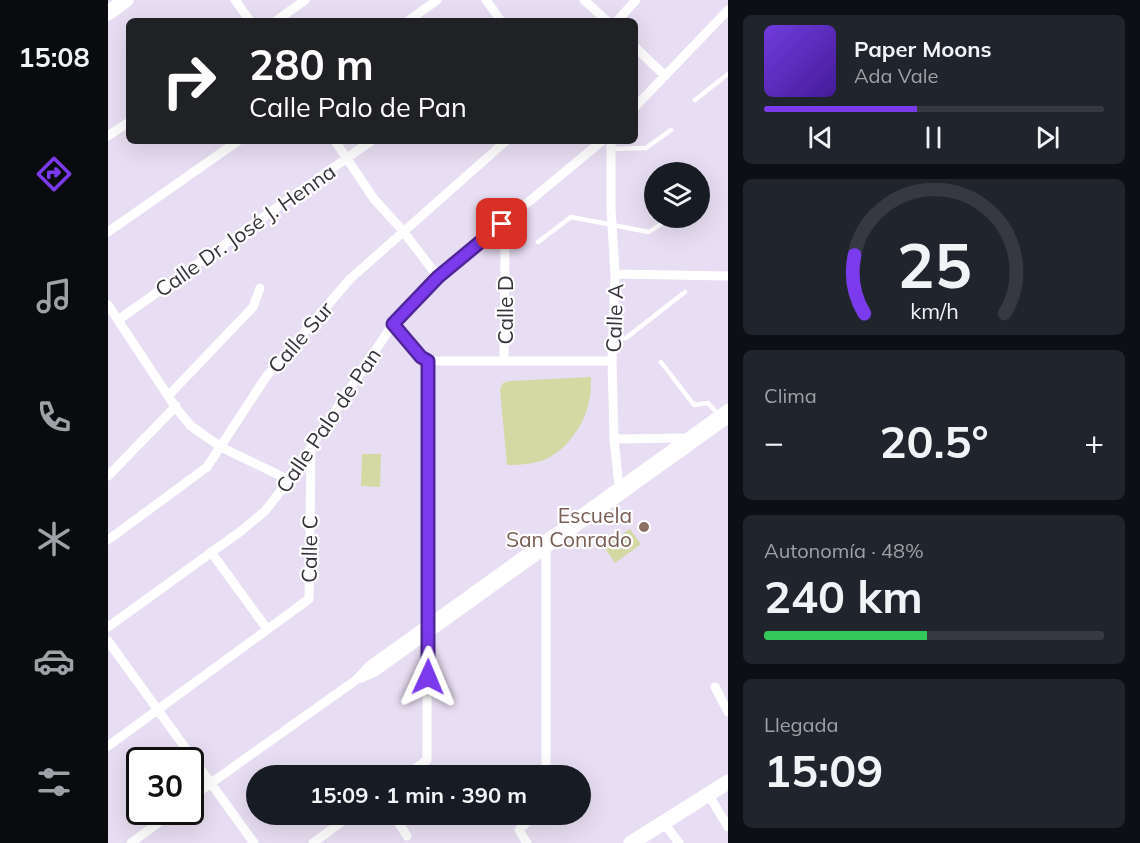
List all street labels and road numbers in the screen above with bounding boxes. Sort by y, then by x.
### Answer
street label: Calle Dr. José J. Henna [150,158,340,302]
street label: Calle D [492,275,518,345]
street label: Calle A [600,283,628,353]
street label: Calle Sur [262,296,338,378]
street label: Calle Palo de Pan [270,343,386,497]
street label: Calle C [295,515,323,583]

